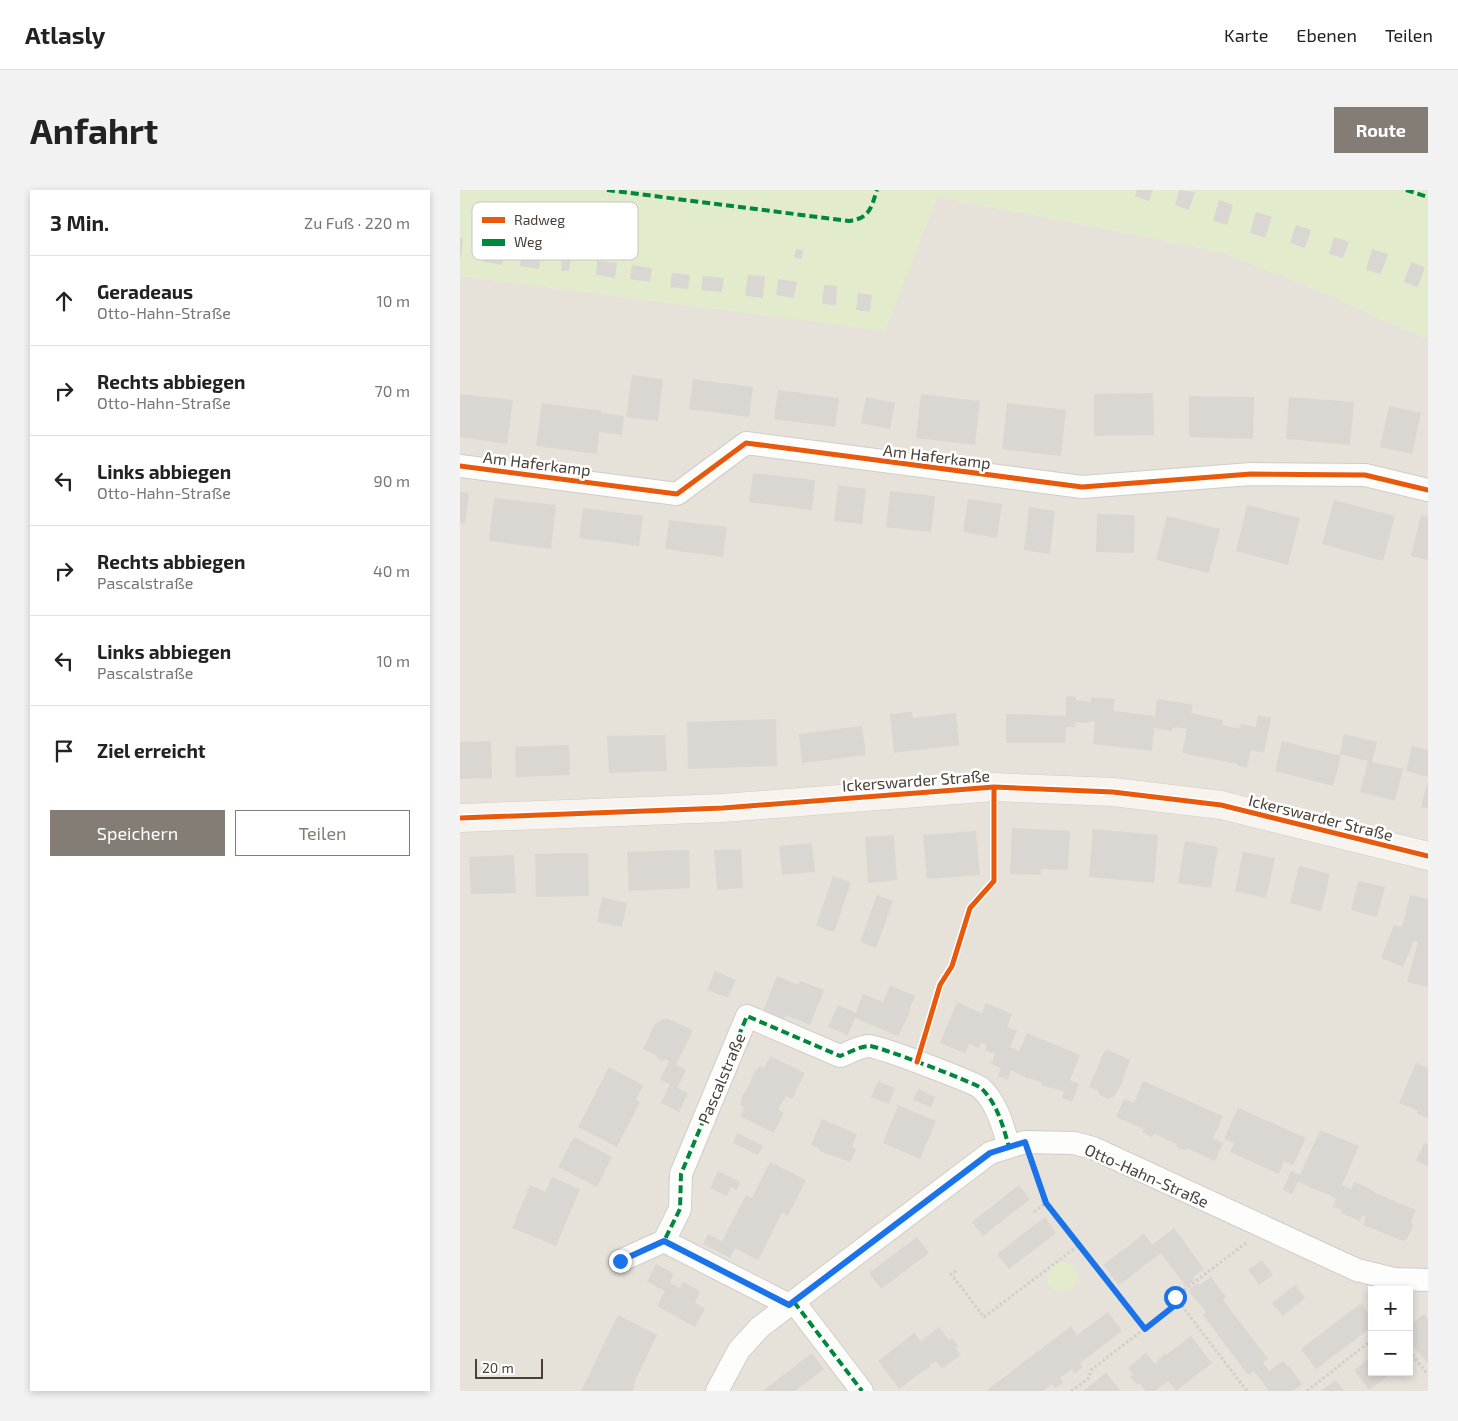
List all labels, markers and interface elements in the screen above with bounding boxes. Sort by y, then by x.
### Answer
text: Atlasly [25,20,105,49]
text: Karte [1224,24,1268,46]
text: Ebenen [1296,24,1357,46]
text: Teilen [1385,24,1433,46]
button: Route [1334,107,1428,153]
text: Anfahrt [30,109,158,151]
legend [472,202,638,260]
text: 3 Min. [50,210,109,235]
text: Radweg [514,211,565,228]
text: Zu Fuß · 220 m [304,213,410,232]
text: Weg [514,233,543,250]
text: Geradeaus [97,280,193,303]
icon: ahead [50,287,78,315]
text: 10 m [376,291,410,310]
text: Otto-Hahn-Straße [97,303,231,322]
text: Rechts abbiegen [97,370,245,393]
icon: right [50,377,78,405]
text: 70 m [375,381,410,400]
text: Otto-Hahn-Straße [97,393,231,412]
street label: Am Haferkamp [882,440,992,472]
street label: Am Haferkamp [482,447,592,479]
text: Links abbiegen [97,460,231,483]
icon: left [50,467,78,495]
text: 90 m [374,471,410,490]
text: Otto-Hahn-Straße [97,483,231,502]
text: Rechts abbiegen [97,550,245,573]
icon: right [50,557,78,585]
text: 40 m [373,561,410,580]
text: Pascalstraße [97,573,193,592]
text: Links abbiegen [97,640,231,663]
icon: left [50,647,78,675]
text: 10 m [376,651,410,670]
text: Pascalstraße [97,663,193,682]
icon: arrive [50,737,78,765]
text: Ziel erreicht [97,739,206,762]
street label: Ickerswarder Straße [841,765,991,795]
street label: Ickerswarder Straße [1247,790,1395,844]
button: Speichern [50,810,225,856]
button: Teilen [235,810,410,856]
street label: Pascalstraße [693,1030,749,1126]
street label: Otto-Hahn-Straße [1082,1139,1212,1211]
route end [609,1250,632,1273]
route start [1164,1286,1187,1309]
map controls [1368,1286,1413,1376]
button: + [1368,1286,1413,1331]
button: − [1368,1331,1413,1376]
scale bar [475,1356,542,1379]
text: 20 m [482,1359,514,1376]

